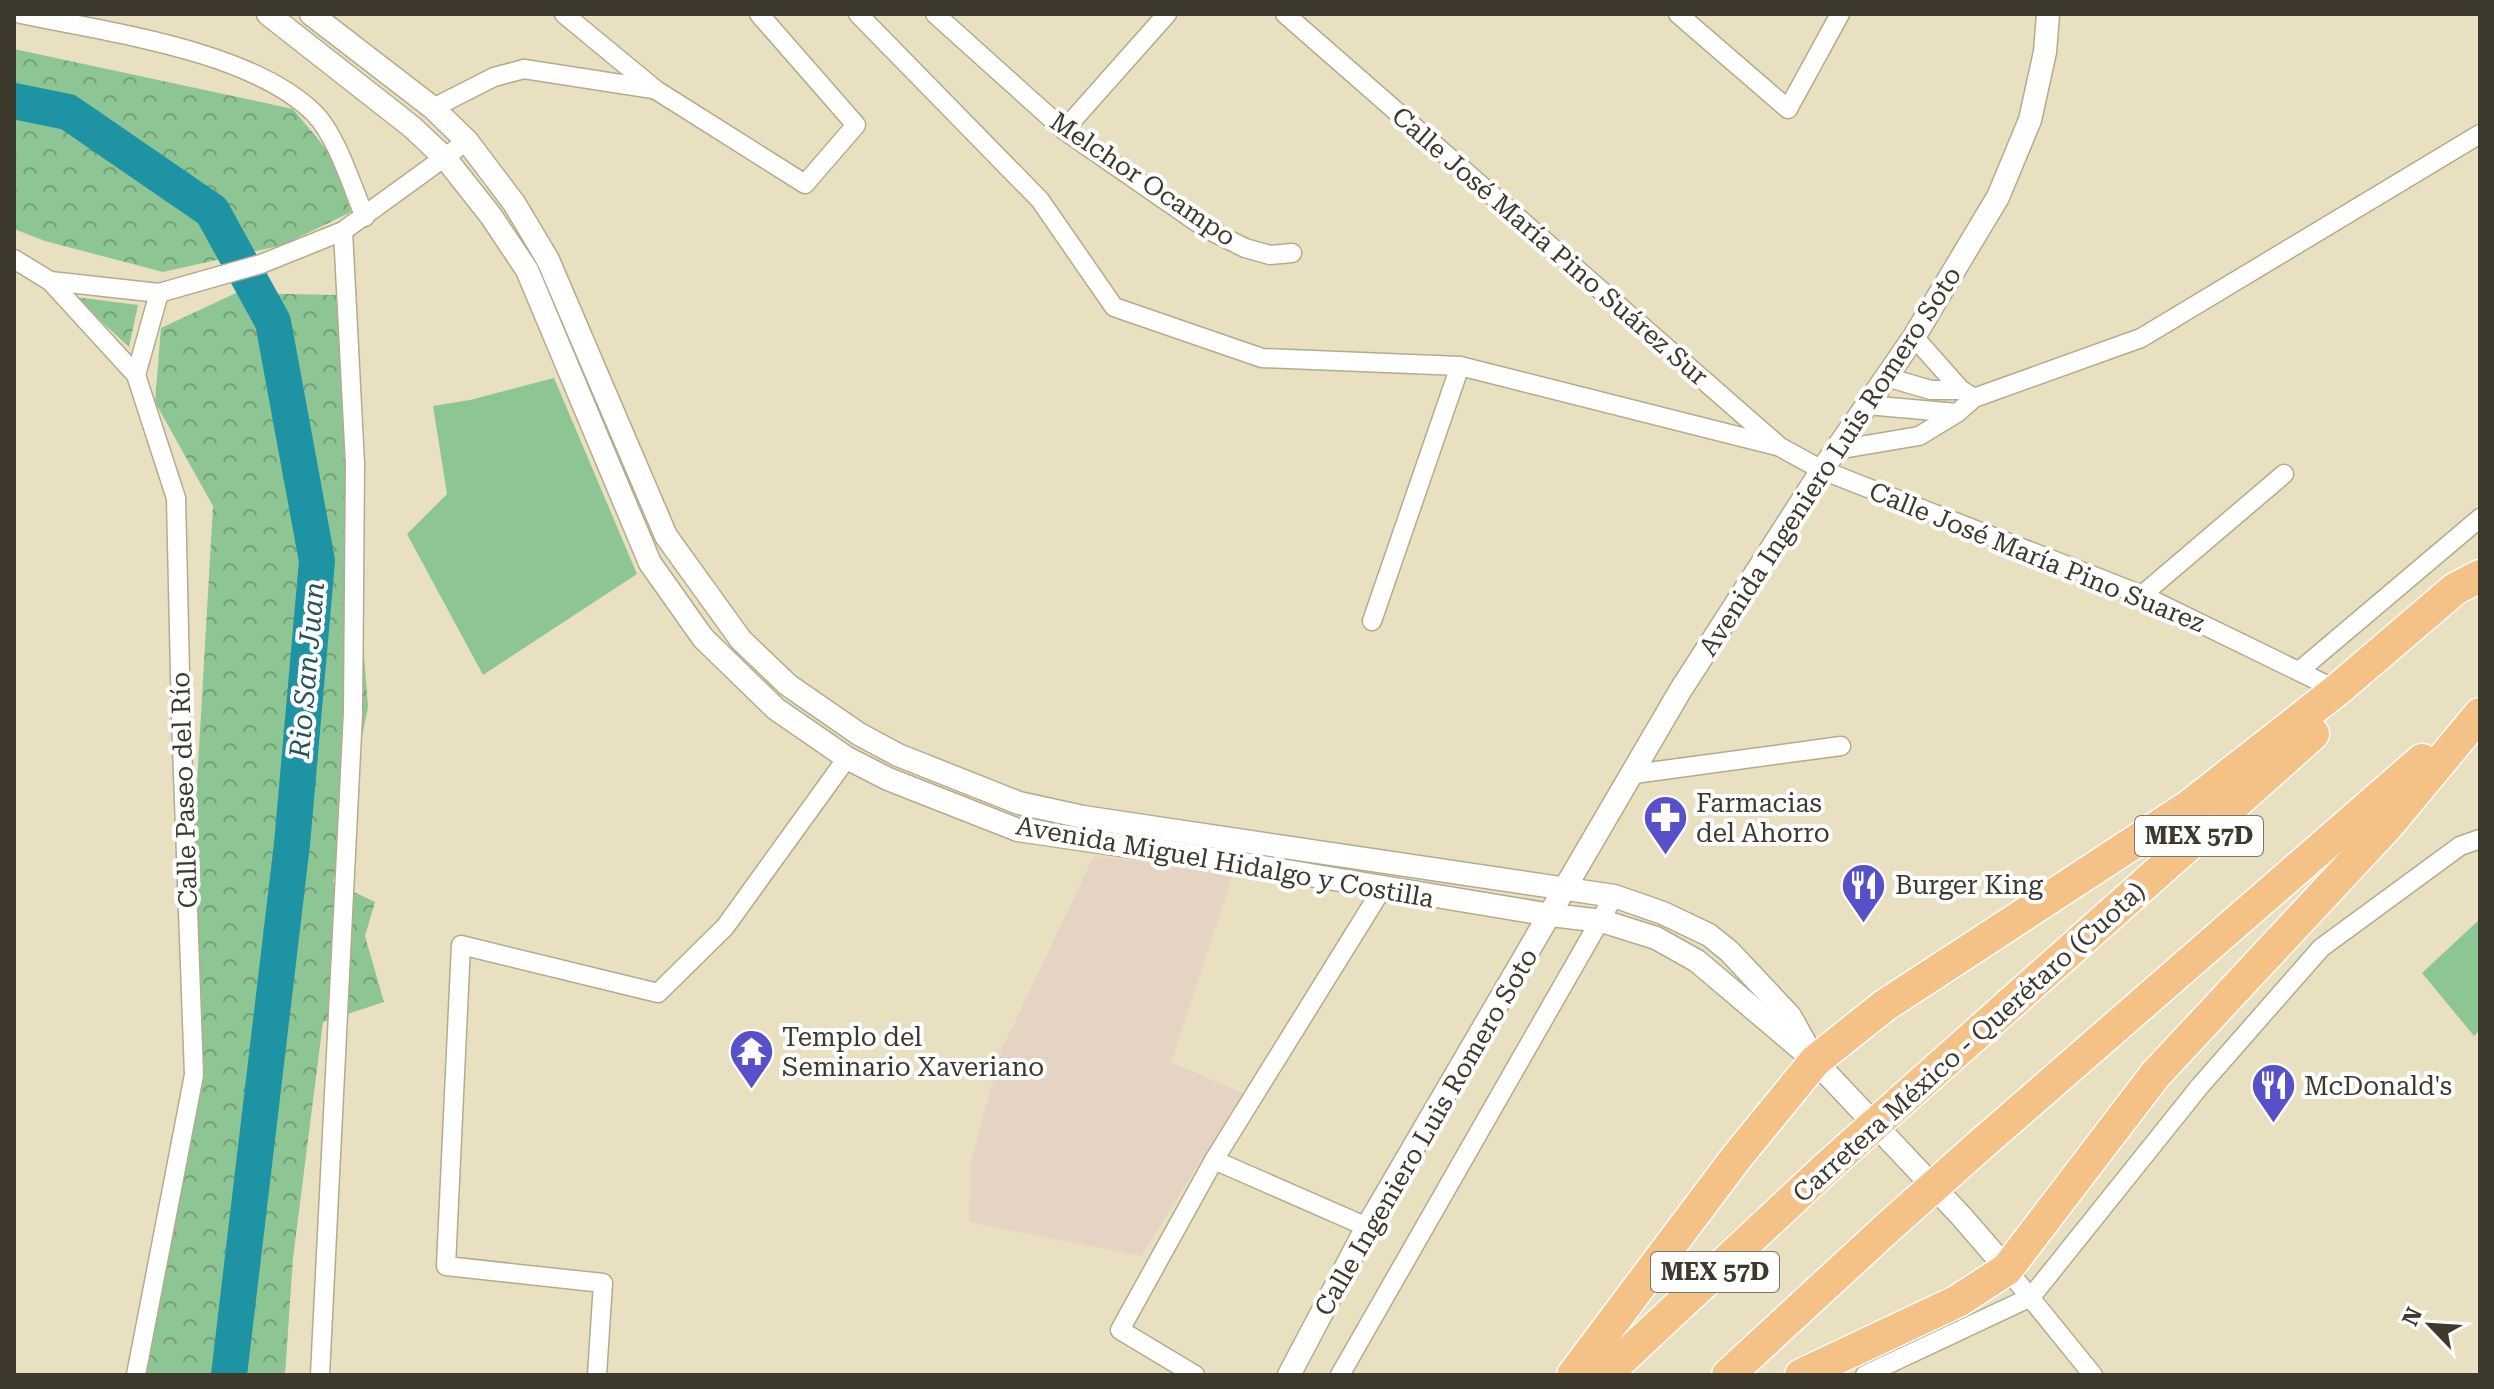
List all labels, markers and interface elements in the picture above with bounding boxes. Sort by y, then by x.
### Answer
street label: Calle José María Pino Suárez Sur [1386,101,1714,392]
street label: Melchor Ocampo [1045,106,1241,252]
street label: Avenida Ingeniero Luis Romero Soto [1693,261,1967,661]
street label: Calle José María Pino Suarez [1865,476,2209,638]
water label: Rio San Juan [283,580,331,760]
street label: Calle Paseo del Río [165,671,203,909]
place label: Farmacias del Ahorro [1696,788,1830,848]
pharmacy icon: Farmacias del Ahorro [1641,794,1689,857]
street label: Avenida Miguel Hidalgo y Costilla [1014,810,1436,914]
road number: MEX 57D [2135,816,2263,856]
restaurant icon: Burger King [1840,861,1888,924]
place label: Burger King [1895,870,2043,900]
street label: Carretera México - Querétaro (Cuota) [1787,876,2151,1208]
street label: Calle Ingeniero Luis Romero Soto [1308,943,1544,1321]
place label: Templo del Seminario Xaveriano [782,1022,1044,1082]
temple icon: Templo del Seminario Xaveriano [727,1028,775,1091]
restaurant icon: McDonald's [2249,1062,2297,1125]
place label: McDonald's [2304,1071,2452,1101]
road number: MEX 57D [1651,1252,1779,1292]
north arrow [2390,1285,2470,1365]
text: N [2397,1304,2427,1330]

